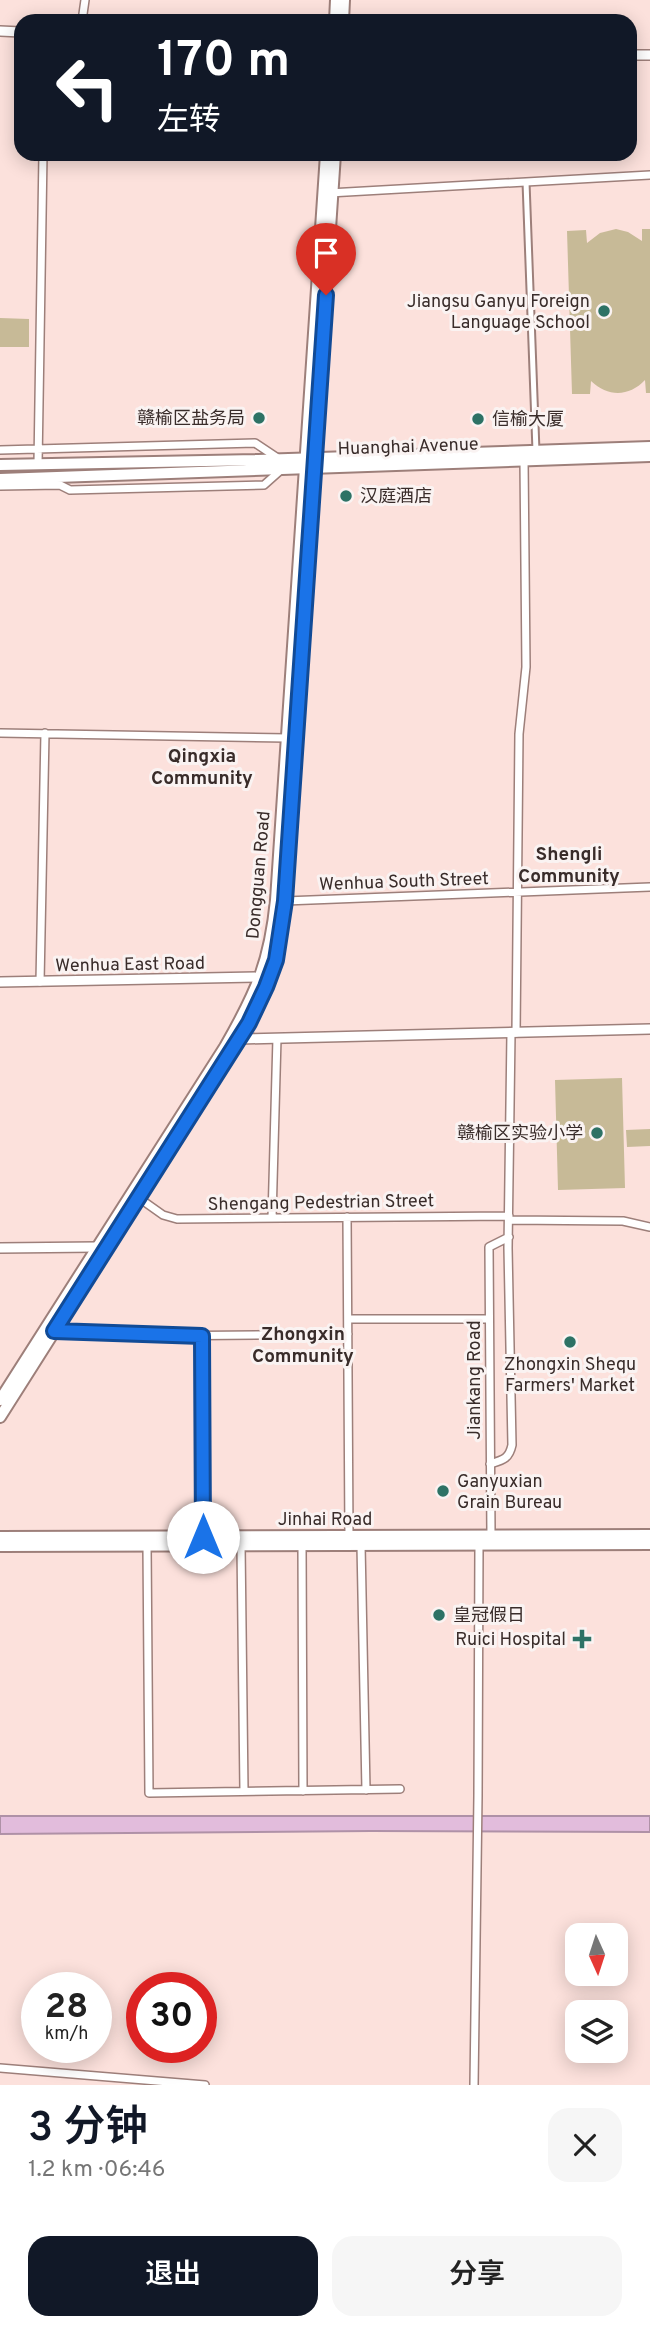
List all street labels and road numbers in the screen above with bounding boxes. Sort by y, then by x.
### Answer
street label: Huanghai Avenue [337,434,479,461]
street label: Dongguan Road [242,810,277,940]
street label: Wenhua South Street [319,868,489,897]
street label: Wenhua East Road [55,953,205,978]
street label: Shengang Pedestrian Street [208,1190,435,1217]
street label: Jiankang Road [464,1320,487,1440]
street label: Jinhai Road [278,1509,372,1532]

